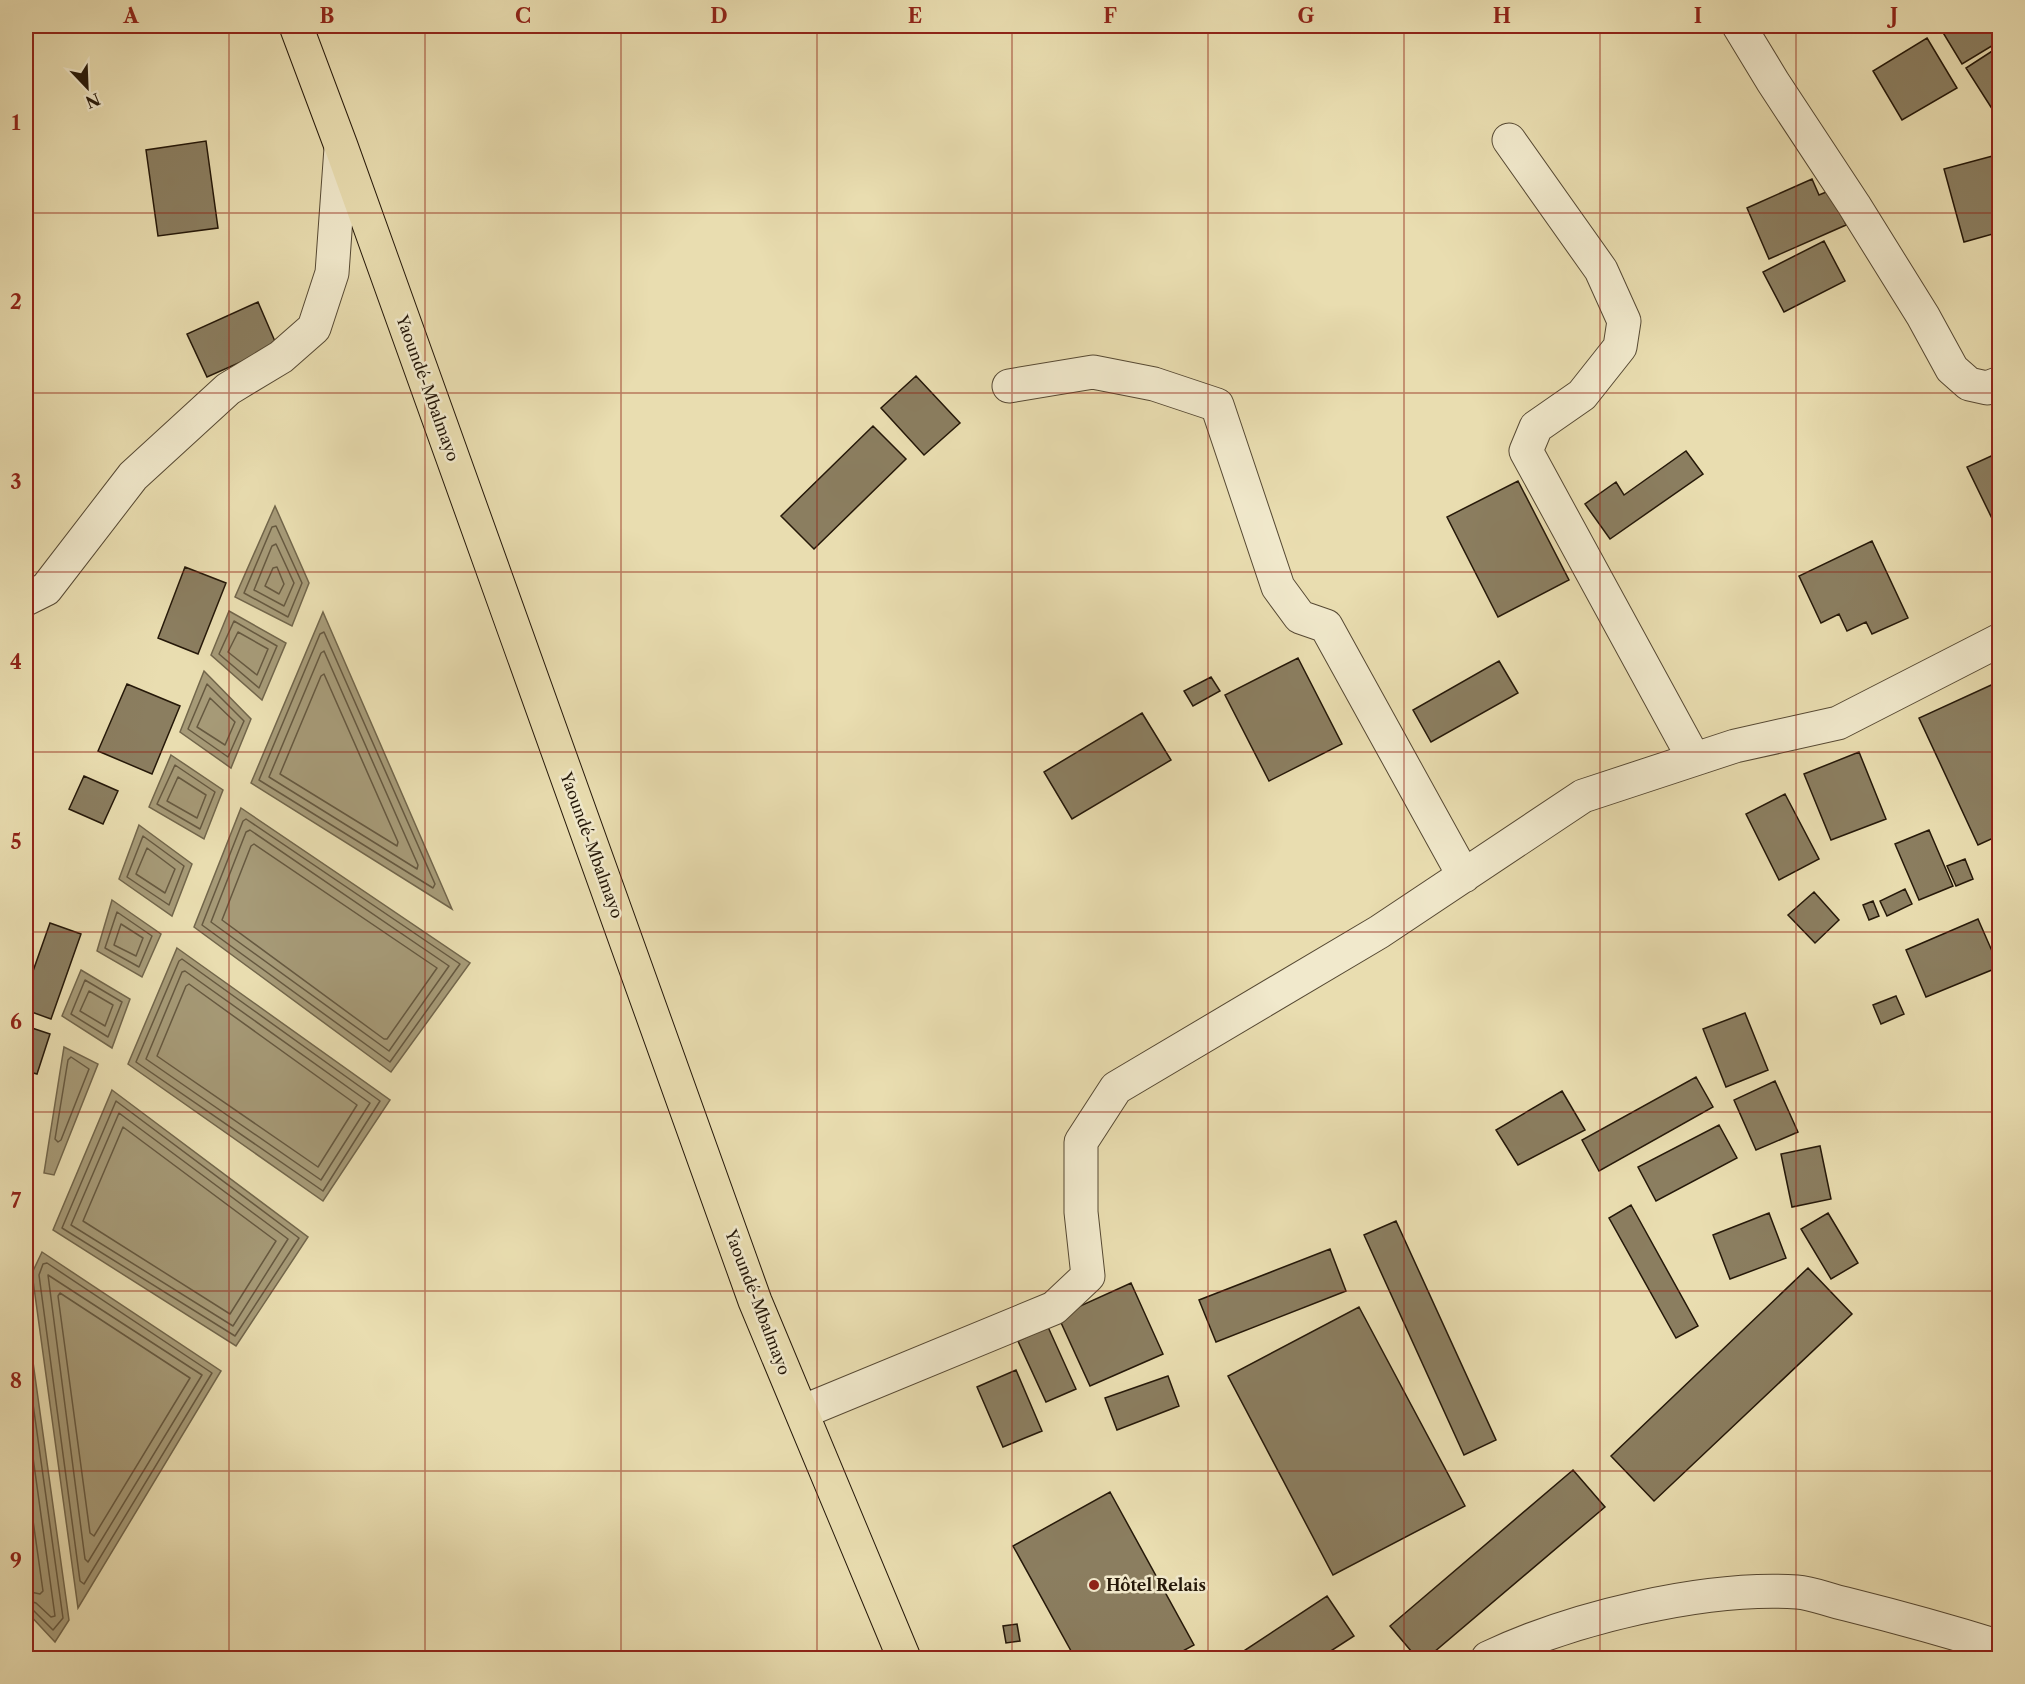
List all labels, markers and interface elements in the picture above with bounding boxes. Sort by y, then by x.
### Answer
text: A [122,4,139,28]
text: B [320,4,335,28]
text: C [515,4,531,28]
text: D [710,4,728,28]
text: E [908,4,922,28]
text: F [1103,4,1117,28]
text: G [1298,4,1315,28]
text: H [1493,4,1511,28]
text: I [1694,4,1702,28]
text: J [1886,4,1898,28]
north arrow [57,57,117,117]
text: N [82,89,103,113]
text: 1 [12,111,21,135]
text: 2 [10,290,22,314]
street label: Yaoundé-Mbalmayo [392,311,464,464]
text: 3 [10,470,22,494]
text: 4 [10,650,22,674]
street label: Yaoundé-Mbalmayo [556,768,628,921]
text: 5 [10,830,22,854]
text: 6 [10,1010,22,1034]
text: 7 [11,1189,22,1213]
street label: Yaoundé-Mbalmayo [721,1226,795,1378]
text: 8 [10,1369,22,1393]
text: 9 [10,1549,22,1573]
place label: Hôtel Relais [1106,1575,1206,1595]
marker: Hôtel Relais [1087,1578,1101,1592]

